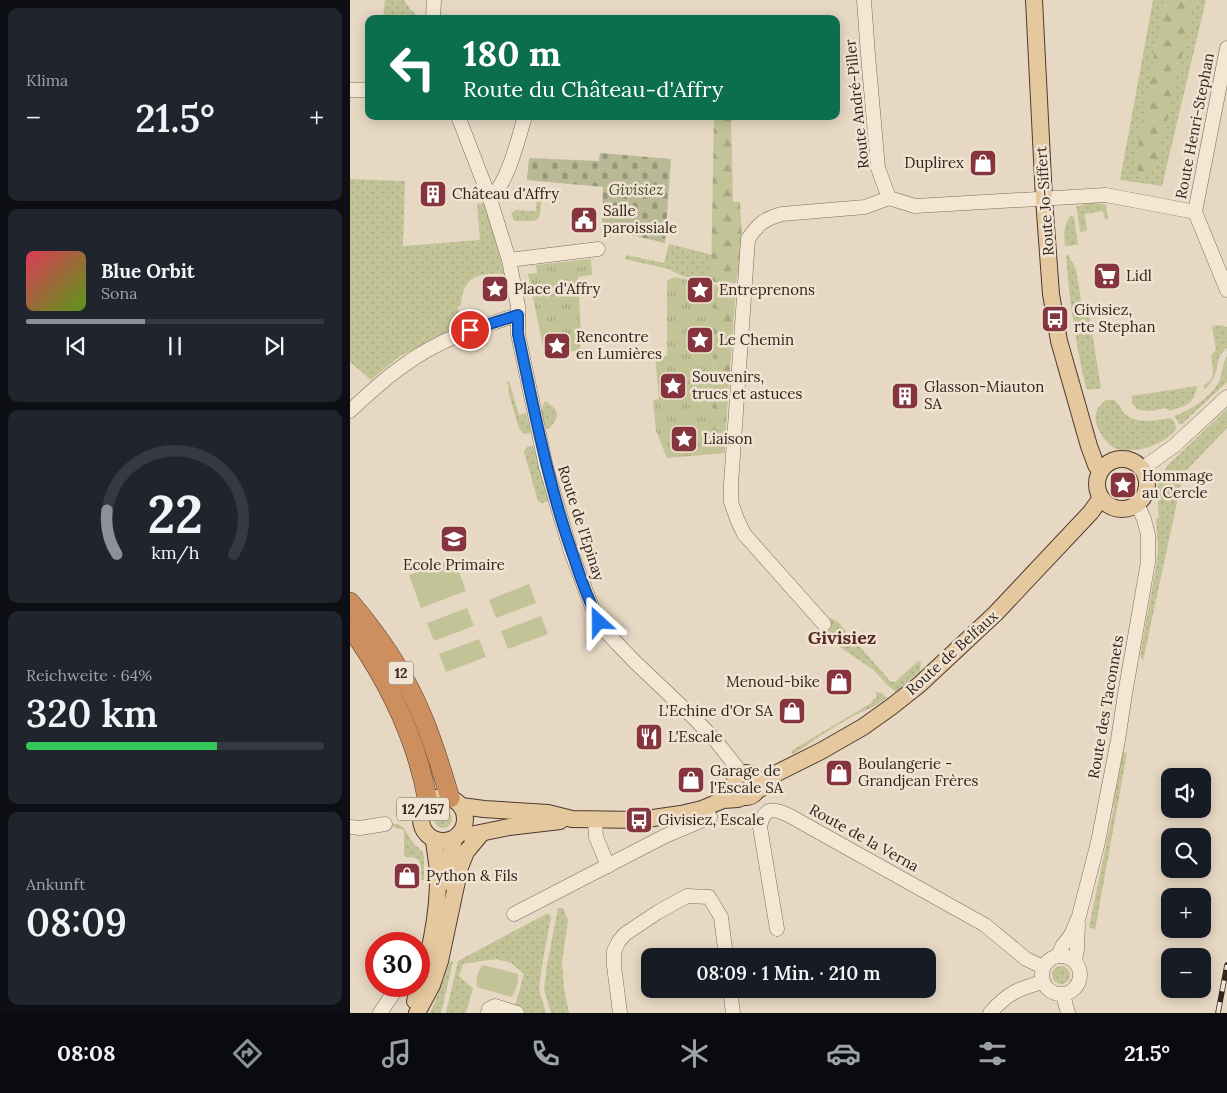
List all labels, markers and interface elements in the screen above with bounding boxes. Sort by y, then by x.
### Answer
text: 180 m [463,31,561,76]
icon: left [380,35,445,100]
street label: Route André-Piller [840,38,873,170]
street label: Route Henri-Stephan [1171,51,1218,201]
text: Klima [26,70,68,90]
text: Route du Château-d'Affry [463,75,723,103]
text: 21.5° [135,94,215,142]
text: − [26,100,41,136]
text: + [309,100,324,136]
street label: Route Jo-Siffert [1031,145,1058,256]
shop icon: Duplirex [968,148,998,178]
place label: Duplirex [904,153,964,172]
building icon: Château d'Affry [418,179,448,209]
park label: Givisiez [609,180,663,199]
place label: Château d'Affry [452,184,559,203]
place label: Salle paroissiale [603,201,677,237]
public building icon: Salle paroissiale [569,205,599,235]
text: Blue Orbit [101,259,195,283]
supermarket icon: Lidl [1092,261,1122,291]
place label: Lidl [1126,266,1152,285]
place icon: Place d'Affry [480,274,510,304]
place icon: Entreprenons [685,275,715,305]
place label: Place d'Affry [514,279,601,298]
place label: Entreprenons [719,280,815,299]
text: Sona [101,283,137,303]
place label: Givisiez, rte Stephan [1074,300,1156,336]
bus stop icon: Givisiez, rte Stephan [1040,304,1070,334]
pin [449,309,491,351]
icon: arrive [456,316,484,344]
place icon: Le Chemin [685,325,715,355]
place label: Rencontre en Lumières [576,327,662,363]
place label: Le Chemin [719,330,794,349]
place icon: Rencontre en Lumières [542,331,572,361]
icon: previous [62,332,90,360]
icon: pause [161,332,189,360]
icon: next [260,332,288,360]
place label: Souvenirs, trucs et astuces [692,367,802,403]
place icon: Souvenirs, trucs et astuces [658,371,688,401]
place label: Glasson-Miauton SA [924,377,1044,413]
building icon: Glasson-Miauton SA [890,381,920,411]
place icon: Liaison [669,424,699,454]
place label: Liaison [703,429,753,448]
street label: Route de l'Epinay [554,463,609,583]
place label: Hommage au Cercle [1142,466,1213,502]
place icon: Hommage au Cercle [1108,470,1138,500]
text: 22 [147,481,203,547]
school or university icon: Ecole Primaire [439,524,469,554]
text: km/h [151,541,199,564]
place label: Ecole Primaire [403,555,505,574]
position arrow [572,595,624,647]
street label: Route de Belfaux [902,606,1002,699]
district label: Givisiez [808,626,876,649]
street label: Route des Taconnets [1084,634,1128,780]
road number: 12 [388,661,414,684]
text: Reichweite · 64% [26,665,152,685]
shop icon: Menoud-bike [824,667,854,697]
place label: Menoud-bike [726,672,820,691]
text: 320 km [26,689,158,737]
shop icon: L'Echine d'Or SA [777,696,807,726]
place label: L'Echine d'Or SA [658,701,774,720]
restaurant icon: L'Escale [634,722,664,752]
place label: L'Escale [668,727,723,746]
place label: Boulangerie - Grandjean Frères [858,754,979,790]
shop icon: Boulangerie - Grandjean Frères [824,758,854,788]
place label: Garage de l'Escale SA [710,761,784,797]
shop icon: Garage de l'Escale SA [676,765,706,795]
map controls [1161,768,1211,998]
button: sound [1161,768,1211,818]
road number: 12/157 [397,798,449,821]
street label: Route de la Verna [806,800,923,876]
bus stop icon: Givisiez, Escale [624,805,654,835]
place label: Givisiez, Escale [658,810,764,829]
button: search [1161,828,1211,878]
shop icon: Python & Fils [392,861,422,891]
place label: Python & Fils [426,866,518,885]
text: Ankunft [26,874,85,894]
button: + [1161,888,1211,938]
text: 08:09 [26,898,127,946]
speed limit sign: 30 [365,932,430,997]
button: − [1161,948,1211,998]
text: 08:09 · 1 Min. · 210 m [696,961,881,985]
icon: directions [230,1036,265,1071]
icon: music [379,1036,414,1071]
icon: phone [528,1036,563,1071]
icon: climate [677,1036,712,1071]
icon: car [826,1036,861,1071]
icon: filters [975,1036,1010,1071]
text: 08:08 [57,1039,116,1067]
text: 21.5° [1124,1039,1170,1067]

